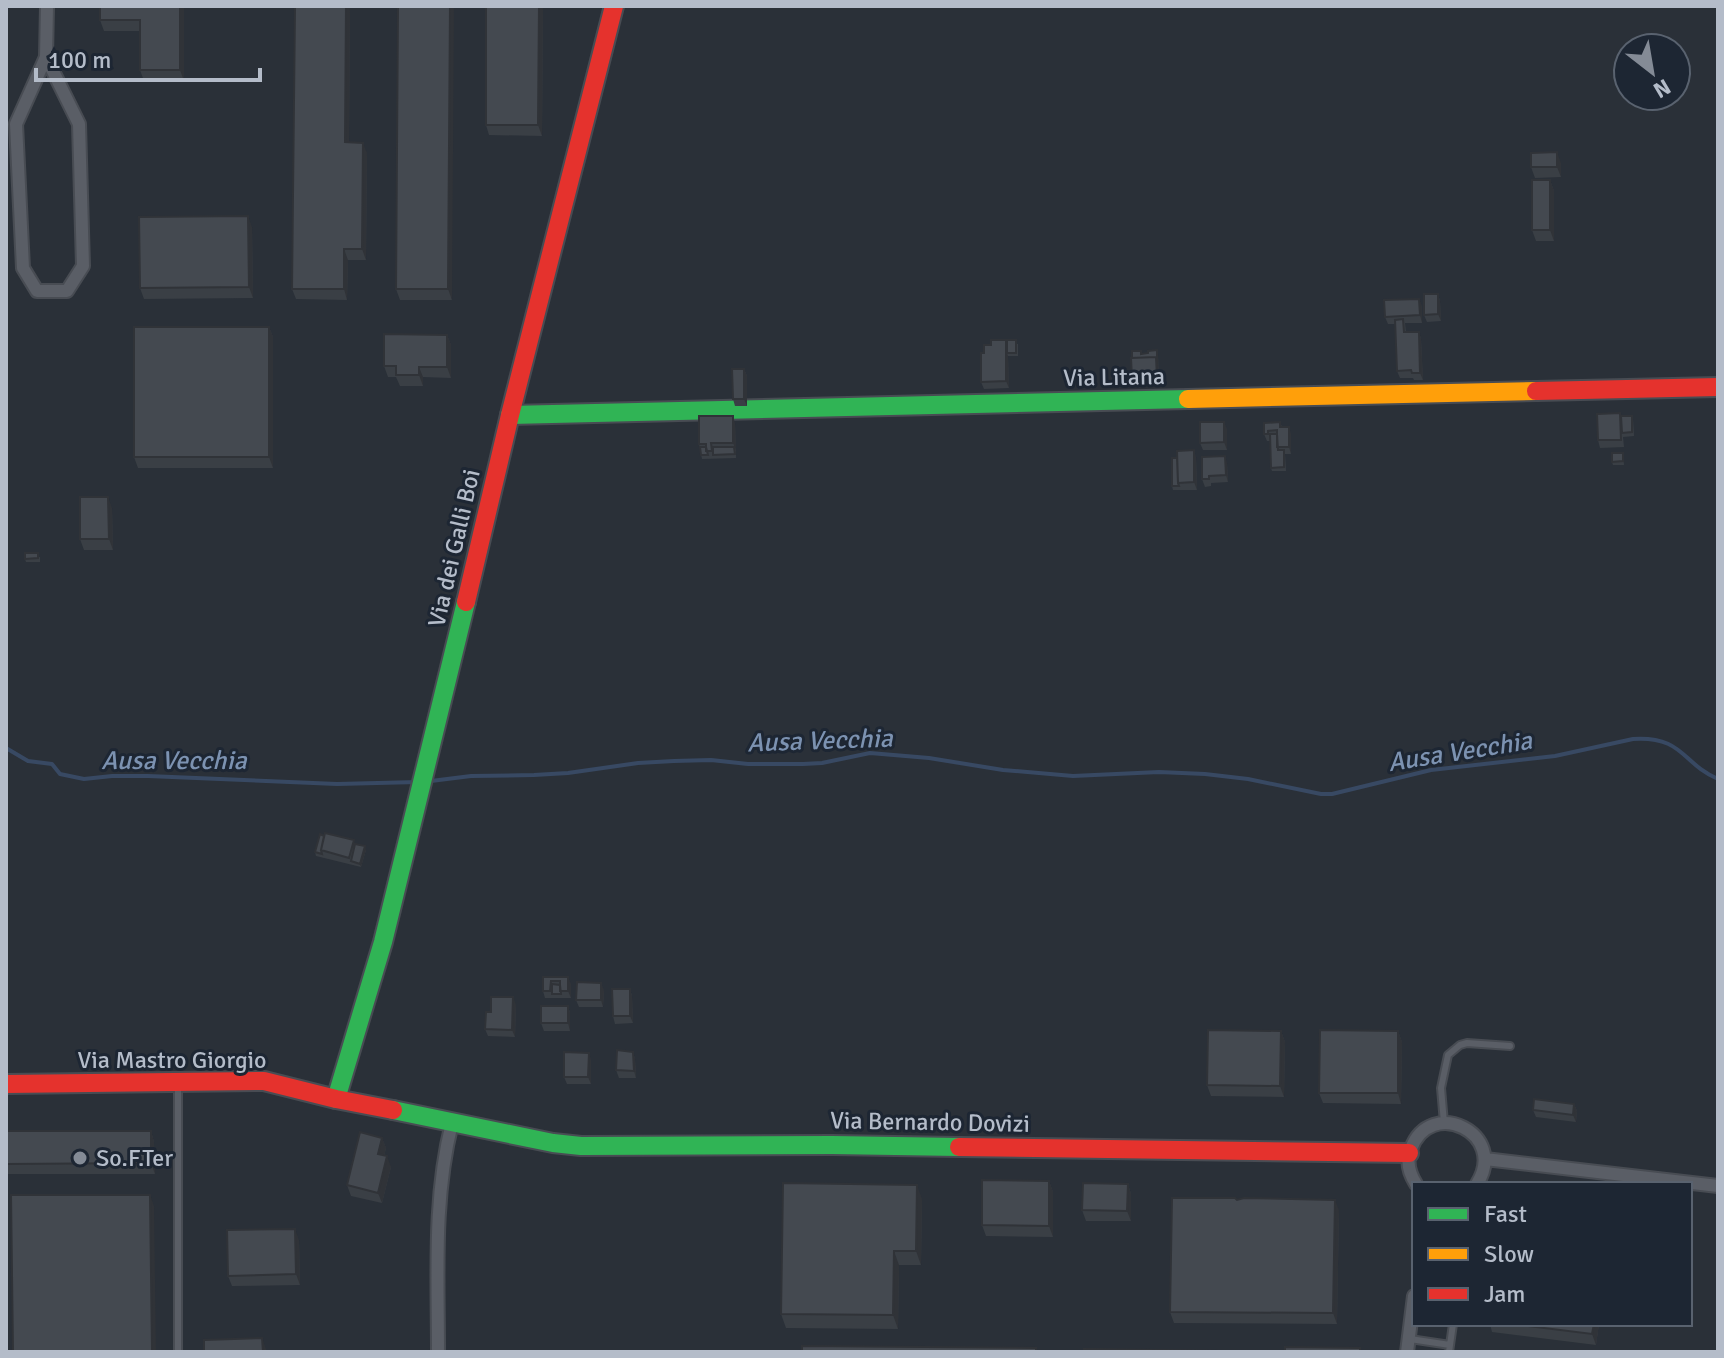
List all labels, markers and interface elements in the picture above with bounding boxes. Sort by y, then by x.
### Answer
scale bar [36,32,260,82]
north arrow [1612,32,1692,112]
text: 100 m [48,45,111,75]
text: N [1649,73,1676,104]
street label: Via Litana [1063,361,1165,393]
street label: Via dei Galli Boi [421,466,487,630]
water label: Ausa Vecchia [747,722,894,760]
water label: Ausa Vecchia [1386,725,1535,779]
water label: Ausa Vecchia [101,745,248,777]
street label: Via Mastro Giorgio [78,1045,266,1075]
street label: Via Bernardo Dovizi [830,1105,1030,1139]
place label: So.F.Ter [96,1143,173,1173]
marker: So.F.Ter [71,1149,89,1167]
legend [1412,1182,1692,1326]
text: Fast [1484,1199,1527,1229]
text: Slow [1484,1239,1534,1269]
text: Jam [1484,1279,1525,1309]

